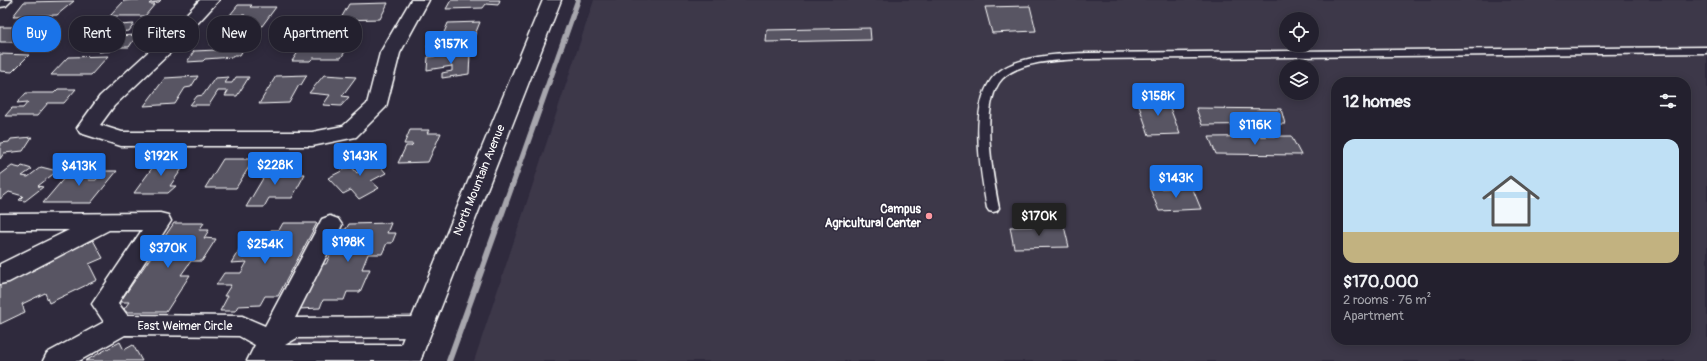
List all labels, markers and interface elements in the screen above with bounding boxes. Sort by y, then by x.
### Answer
map controls [1279,12,1319,100]
button: locate [1279,12,1319,52]
chip: Buy [12,16,61,52]
chip: Rent [69,16,125,52]
chip: Filters [133,16,199,52]
chip: New [207,16,261,52]
chip: Apartment [269,16,362,52]
pin: $157K [423,31,479,65]
text: $157K [434,36,468,52]
button: layers [1279,60,1319,100]
pin: $158K [1130,83,1186,117]
text: $158K [1141,88,1175,104]
icon: filters [1657,90,1679,112]
text: 12 homes [1343,91,1411,112]
pin: $116K [1227,112,1283,146]
text: $116K [1239,117,1271,133]
street label: North Mountain Avenue [450,122,509,238]
pin: $192K [133,143,189,177]
pin: $143K [332,143,388,177]
text: $192K [144,148,178,164]
text: $143K [343,148,377,164]
pin: $228K [247,152,303,186]
pin: $413K [51,153,107,187]
text: $228K [257,157,293,173]
text: $413K [62,158,96,174]
pin: $143K [1148,165,1204,199]
icon: home [1475,165,1547,237]
text: $143K [1159,170,1193,186]
place label: Campus Agricultural Center [825,202,922,231]
pin: $170K [1011,203,1067,237]
text: $170K [1021,208,1057,224]
marker: Campus Agricultural Center [924,211,934,221]
pin: $198K [320,229,376,263]
pin: $254K [237,231,293,265]
text: $198K [331,234,365,250]
pin: $370K [140,235,196,269]
text: $254K [247,236,283,252]
text: $370K [149,240,187,256]
text: $170,000 [1343,271,1419,292]
text: 2 rooms · 76 m² [1343,292,1431,308]
text: Apartment [1343,308,1404,324]
street label: East Weimer Circle [138,319,232,334]

